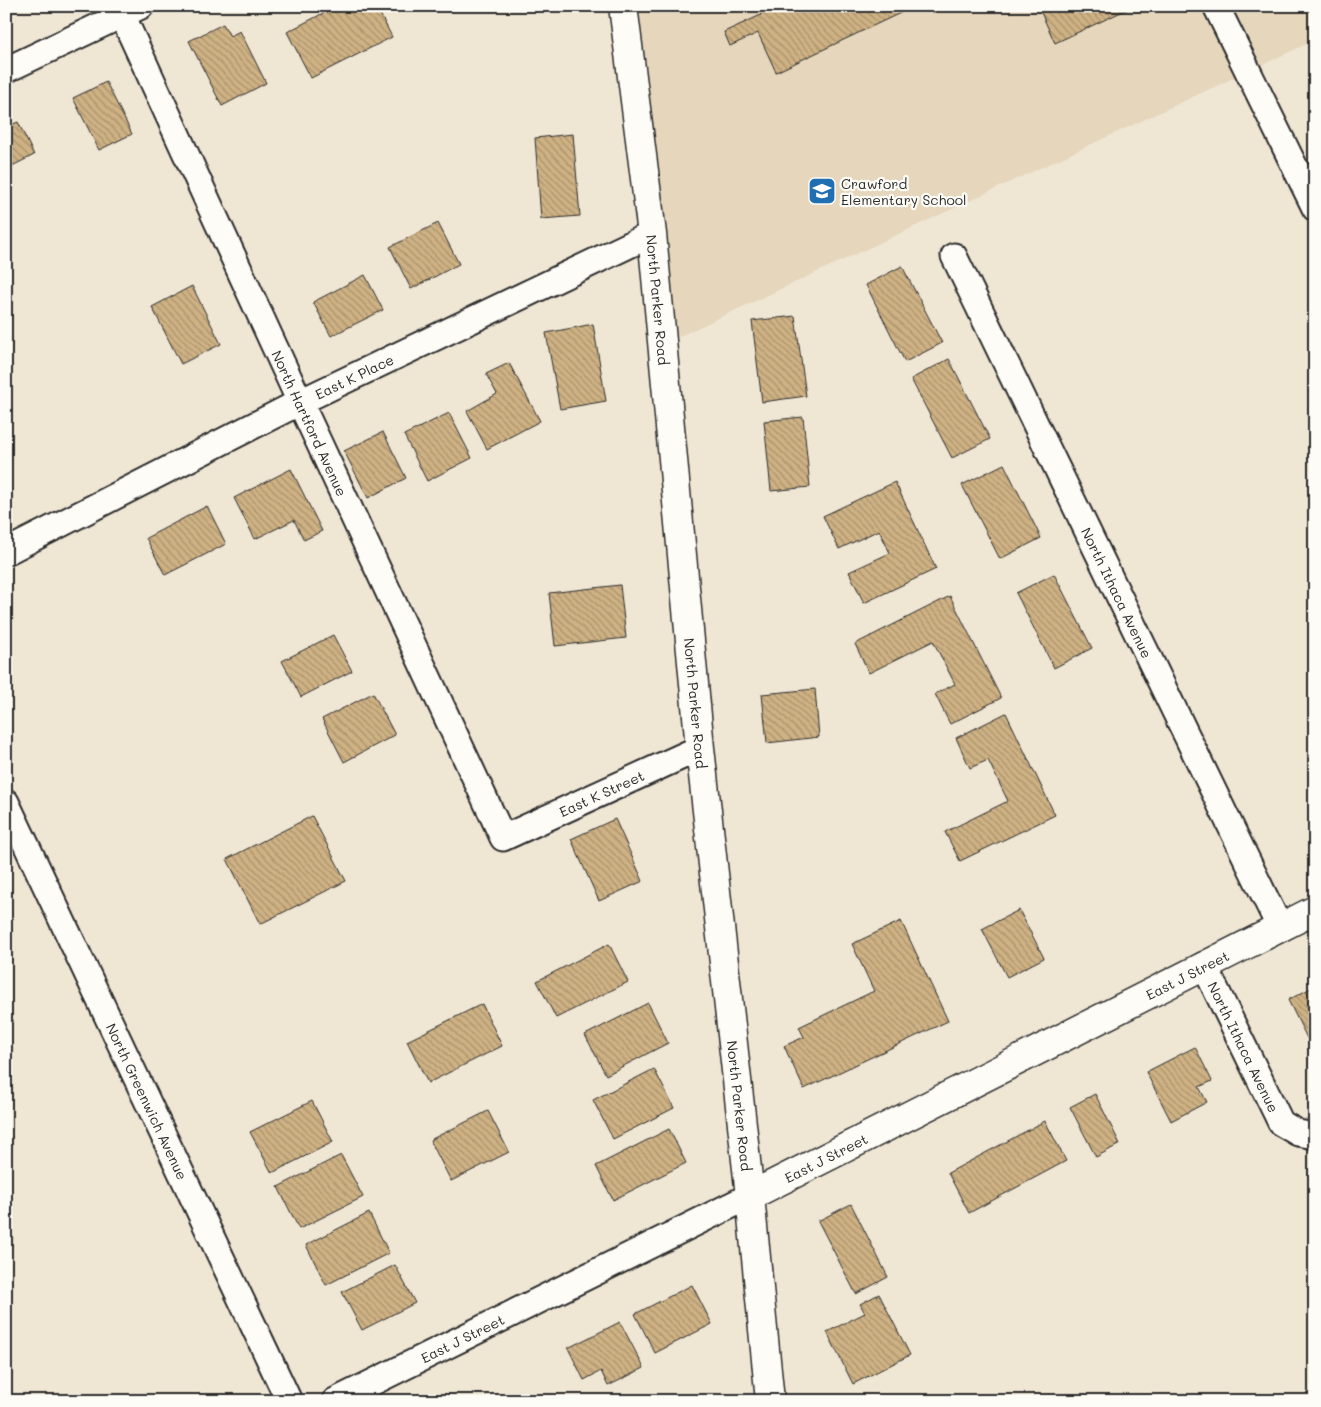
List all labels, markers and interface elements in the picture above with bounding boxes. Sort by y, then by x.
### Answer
place label: Crawford Elementary School [841,174,967,209]
school or university icon: Crawford Elementary School [807,176,837,206]
street label: North Parker Road [643,234,674,366]
street label: North Hartford Avenue [268,347,352,499]
street label: East K Place [312,349,397,403]
street label: North Ithaca Avenue [1077,524,1157,661]
street label: North Parker Road [680,637,712,770]
street label: East K Street [556,765,647,821]
street label: East J Street [1142,946,1232,1004]
street label: North Ithaca Avenue [1204,978,1284,1115]
street label: North Greenwich Avenue [102,1020,193,1183]
street label: North Parker Road [723,1039,757,1172]
street label: East J Street [781,1129,871,1187]
street label: East J Street [417,1309,507,1367]

